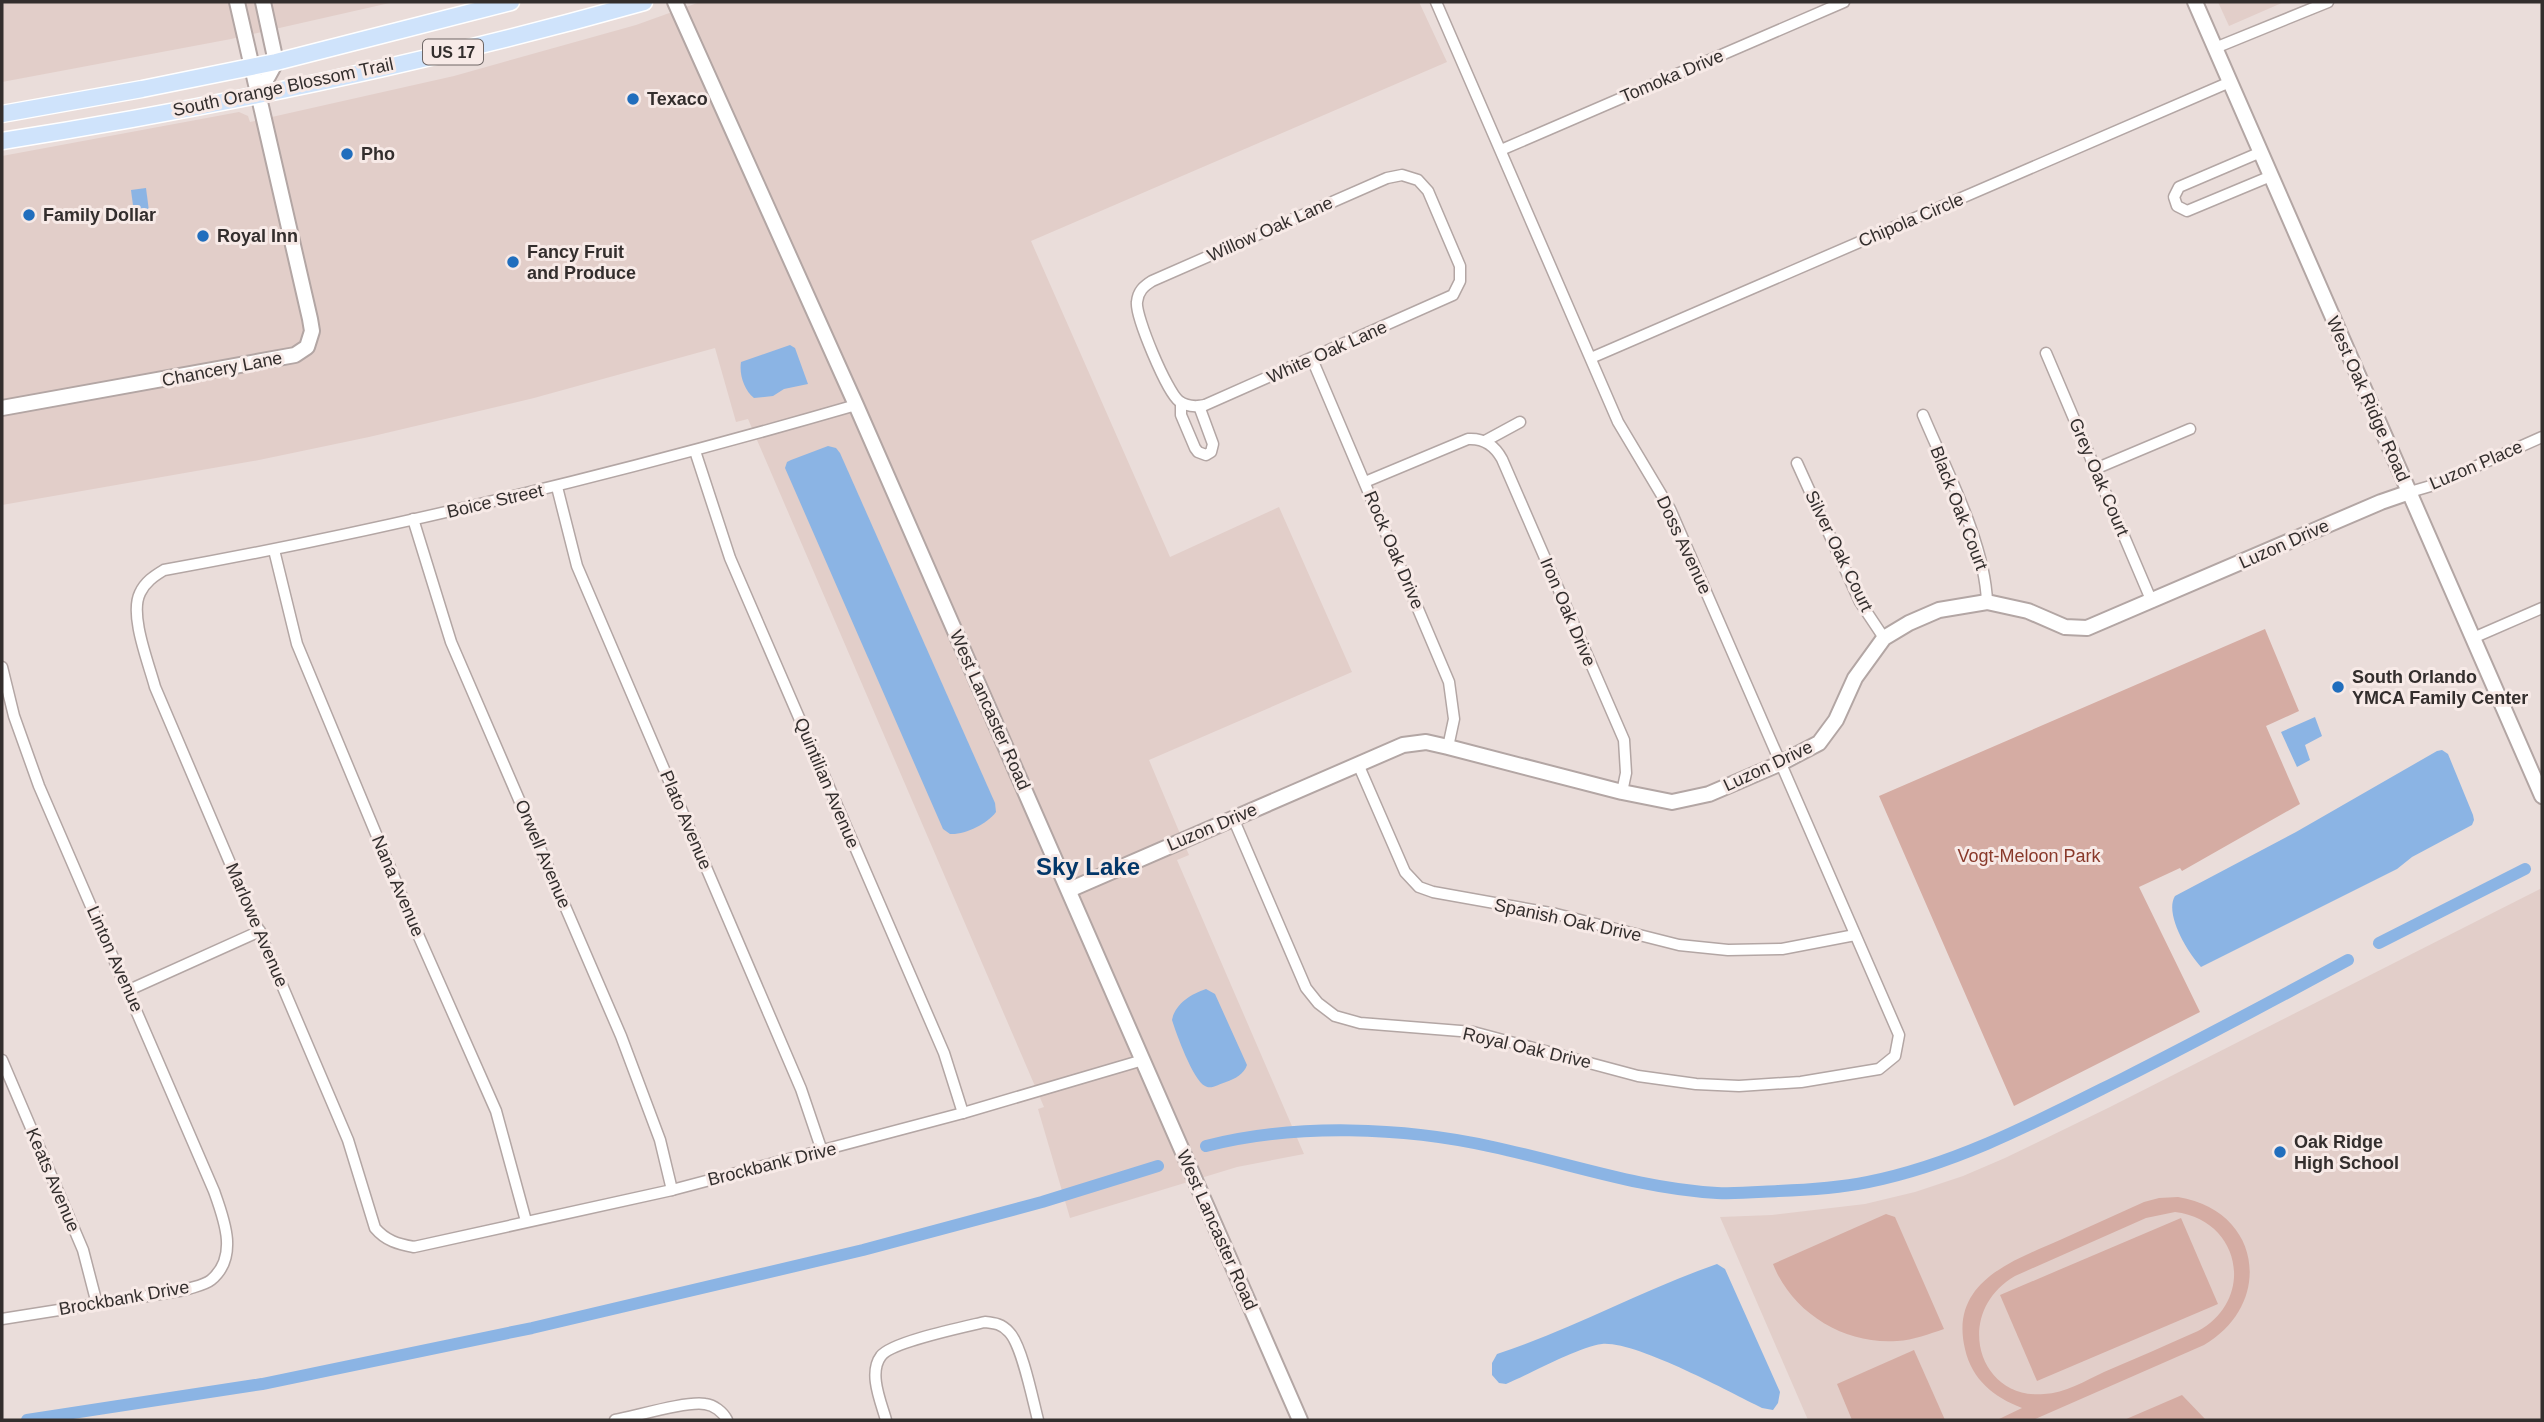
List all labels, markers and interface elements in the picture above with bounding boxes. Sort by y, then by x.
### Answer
road number: US 17 [423,40,483,64]
street label: Tomoka Drive [1617,45,1727,107]
street label: South Orange Blossom Trail [171,54,395,120]
place label: Texaco [647,89,708,109]
marker: Texaco [625,91,641,107]
place label: Pho [361,144,395,164]
marker: Pho [339,146,355,162]
street label: Chipola Circle [1856,189,1966,251]
street label: Willow Oak Lane [1204,192,1336,266]
place label: Family Dollar [43,205,156,225]
marker: Family Dollar [21,207,37,223]
place label: Royal Inn [217,226,298,246]
marker: Royal Inn [195,228,211,244]
place label: Fancy Fruit and Produce [527,242,636,283]
marker: Fancy Fruit and Produce [505,254,521,270]
street label: West Oak Ridge Road [2323,313,2413,485]
street label: White Oak Lane [1264,317,1390,387]
street label: Chancery Lane [160,348,284,390]
street label: Grey Oak Court [2065,415,2133,539]
street label: Luzon Place [2426,436,2526,494]
street label: Black Oak Court [1926,443,1992,573]
street label: Boice Street [445,480,545,522]
street label: Silver Oak Court [1801,487,1877,615]
street label: Rock Oak Drive [1360,488,1428,612]
street label: Doss Avenue [1653,493,1715,597]
street label: Luzon Drive [2236,515,2332,573]
street label: Iron Oak Drive [1536,555,1600,669]
street label: West Lancaster Road [946,627,1034,793]
place label: South Orlando YMCA Family Center [2352,667,2528,708]
marker: South Orlando YMCA Family Center [2330,679,2346,695]
street label: Quintilian Avenue [790,715,864,851]
street label: Luzon Drive [1720,737,1816,795]
street label: Plato Avenue [656,767,716,873]
street label: Orwell Avenue [511,797,575,911]
street label: Luzon Drive [1164,799,1260,855]
street label: Nana Avenue [368,832,428,940]
park label: Vogt-Meloon Park [1957,846,2102,866]
district label: Sky Lake [1036,853,1140,880]
street label: Marlowe Avenue [222,860,292,990]
street label: Spanish Oak Drive [1493,895,1643,945]
street label: Linton Avenue [83,903,147,1015]
street label: Royal Oak Drive [1461,1024,1593,1072]
street label: Keats Avenue [22,1125,84,1235]
place label: Oak Ridge High School [2294,1132,2399,1173]
street label: Brockbank Drive [706,1138,838,1190]
marker: Oak Ridge High School [2272,1144,2288,1160]
street label: West Lancaster Road [1173,1147,1261,1313]
street label: Brockbank Drive [57,1277,191,1319]

